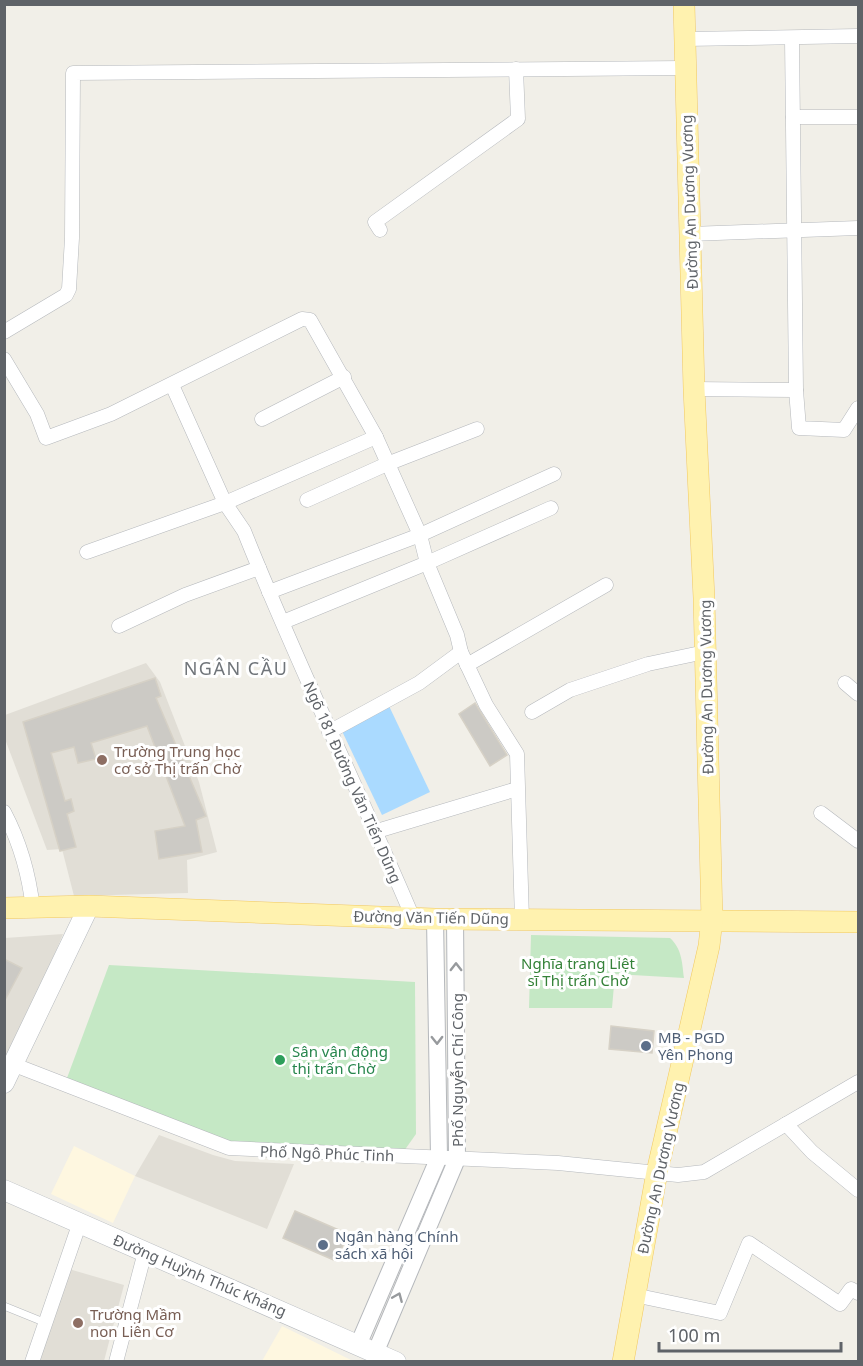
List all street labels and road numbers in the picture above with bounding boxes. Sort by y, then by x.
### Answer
street label: Đường An Dương Vương [676,114,702,290]
street label: Đường An Dương Vương [694,599,718,775]
street label: Ngõ 181 Đường Văn Tiến Dũng [299,678,407,886]
street label: Đường Văn Tiến Dũng [353,906,509,928]
street label: Phố Nguyễn Chí Công [447,993,467,1147]
street label: Đường An Dương Vương [632,1080,688,1256]
street label: Phố Ngô Phúc Tinh [259,1141,395,1165]
street label: Đường Huỳnh Thúc Kháng [110,1229,290,1321]

